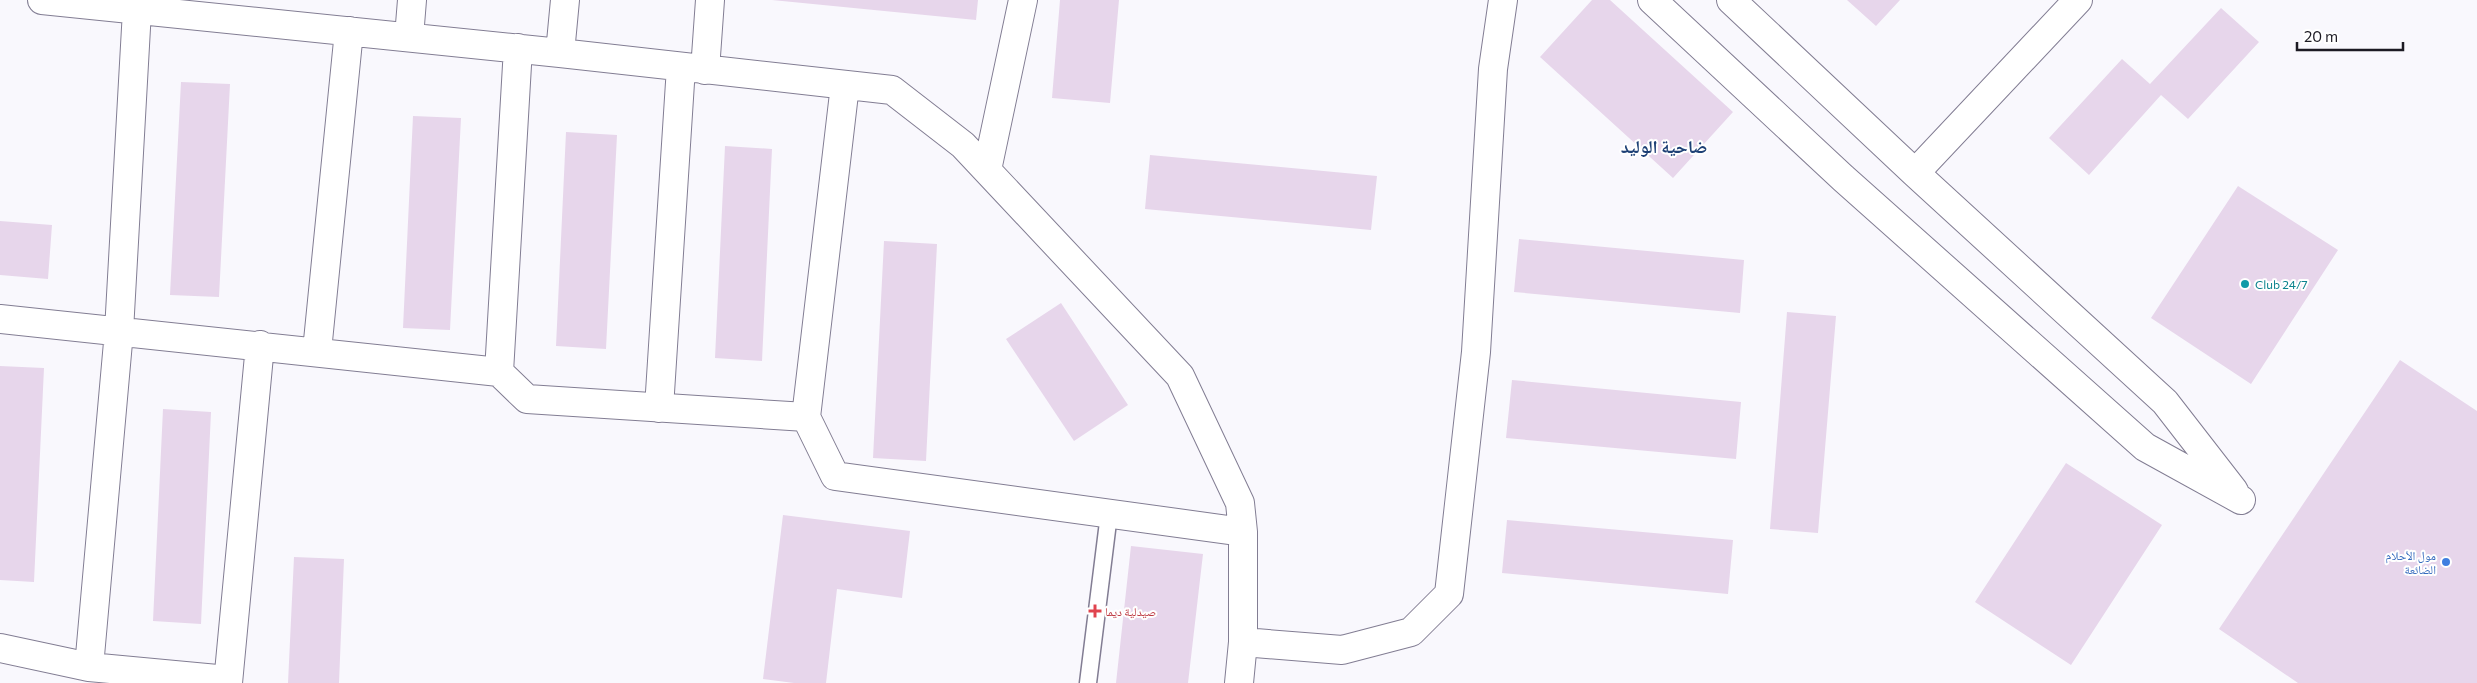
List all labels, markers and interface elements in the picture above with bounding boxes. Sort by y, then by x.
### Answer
scale bar [2297,20,2403,52]
text: 20 m [2304,27,2338,45]
district label: ضاحية الوليد [1621,135,1707,157]
place label: Club 24/7 [2255,277,2308,291]
marker: Club 24/7 [2239,278,2251,290]
place label: مول الأحلام الضائعة [2386,548,2436,576]
marker: مول الأحلام الضائعة [2440,556,2452,568]
place label: صيدلية ديما [1105,604,1156,619]
marker: صيدلية ديما [1089,605,1101,617]

